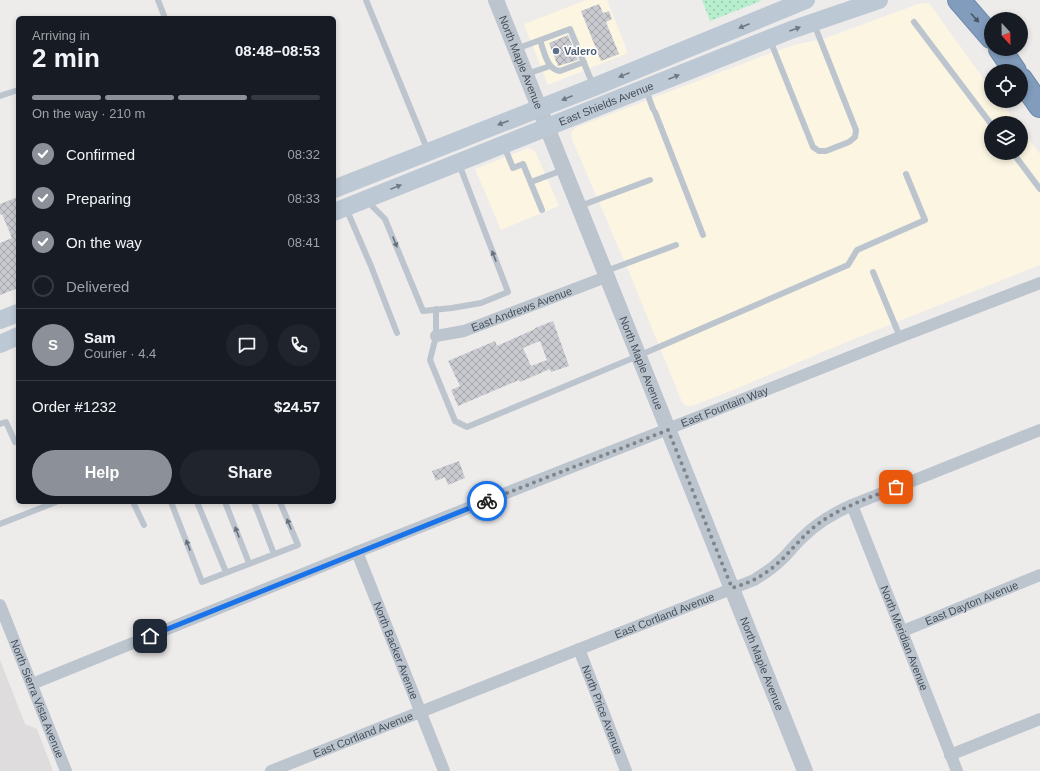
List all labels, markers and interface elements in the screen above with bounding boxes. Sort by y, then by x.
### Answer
north arrow [984,12,1028,56]
map controls [984,12,1028,160]
street label: North Maple Avenue [497,14,545,111]
one-way arrow [970,14,979,23]
one-way arrow [739,23,750,29]
one-way arrow [789,26,801,32]
text: Arriving in [32,28,90,43]
text: 08:48–08:53 [235,42,320,59]
text: 2 min [32,43,100,73]
place label: Valero [564,45,597,57]
marker: Valero [551,46,561,56]
button: locate [984,64,1028,108]
one-way arrow [617,72,629,78]
one-way arrow [668,74,679,80]
street label: East Shields Avenue [557,79,655,128]
one-way arrow [560,95,572,101]
text: On the way · 210 m [32,106,145,121]
button: layers [984,116,1028,160]
one-way arrow [496,120,508,126]
icon: check [32,143,54,165]
text: Confirmed [66,146,135,163]
text: 08:32 [287,147,320,162]
one-way arrow [391,184,402,190]
icon: check [32,187,54,209]
text: Preparing [66,190,131,207]
text: 08:33 [287,191,320,206]
icon: check [32,231,54,253]
text: On the way [66,234,142,251]
text: 08:41 [287,235,320,250]
one-way arrow [392,237,398,249]
one-way arrow [490,250,496,262]
text: Delivered [66,278,129,295]
street label: East Andrews Avenue [469,285,574,334]
street label: North Maple Avenue [617,314,666,411]
button: chat [226,324,268,366]
button: phone [278,324,320,366]
text: Sam [84,329,116,346]
text: S [48,336,58,353]
text: Courier · 4.4 [84,346,156,361]
street label: East Fountain Way [679,384,770,429]
text: Order #1232 [32,398,116,415]
text: $24.57 [274,398,320,415]
button: Help [32,450,172,496]
button: Share [180,450,320,496]
pin [879,470,913,504]
icon: bag [885,476,907,498]
courier [467,481,507,521]
icon: bike [476,490,498,512]
one-way arrow [286,518,292,529]
one-way arrow [234,526,240,538]
one-way arrow [184,539,190,551]
street label: East Dayton Avenue [923,579,1020,627]
street label: North Meridian Avenue [878,584,931,692]
street label: East Cortland Avenue [613,590,716,641]
street label: North Backer Avenue [371,600,421,701]
street label: North Maple Avenue [738,615,786,712]
pin [133,619,167,653]
icon: home [139,625,161,647]
street label: North Sierra Vista Avenue [8,638,66,760]
street label: North Price Avenue [580,663,625,756]
street label: East Cortland Avenue [311,709,415,760]

